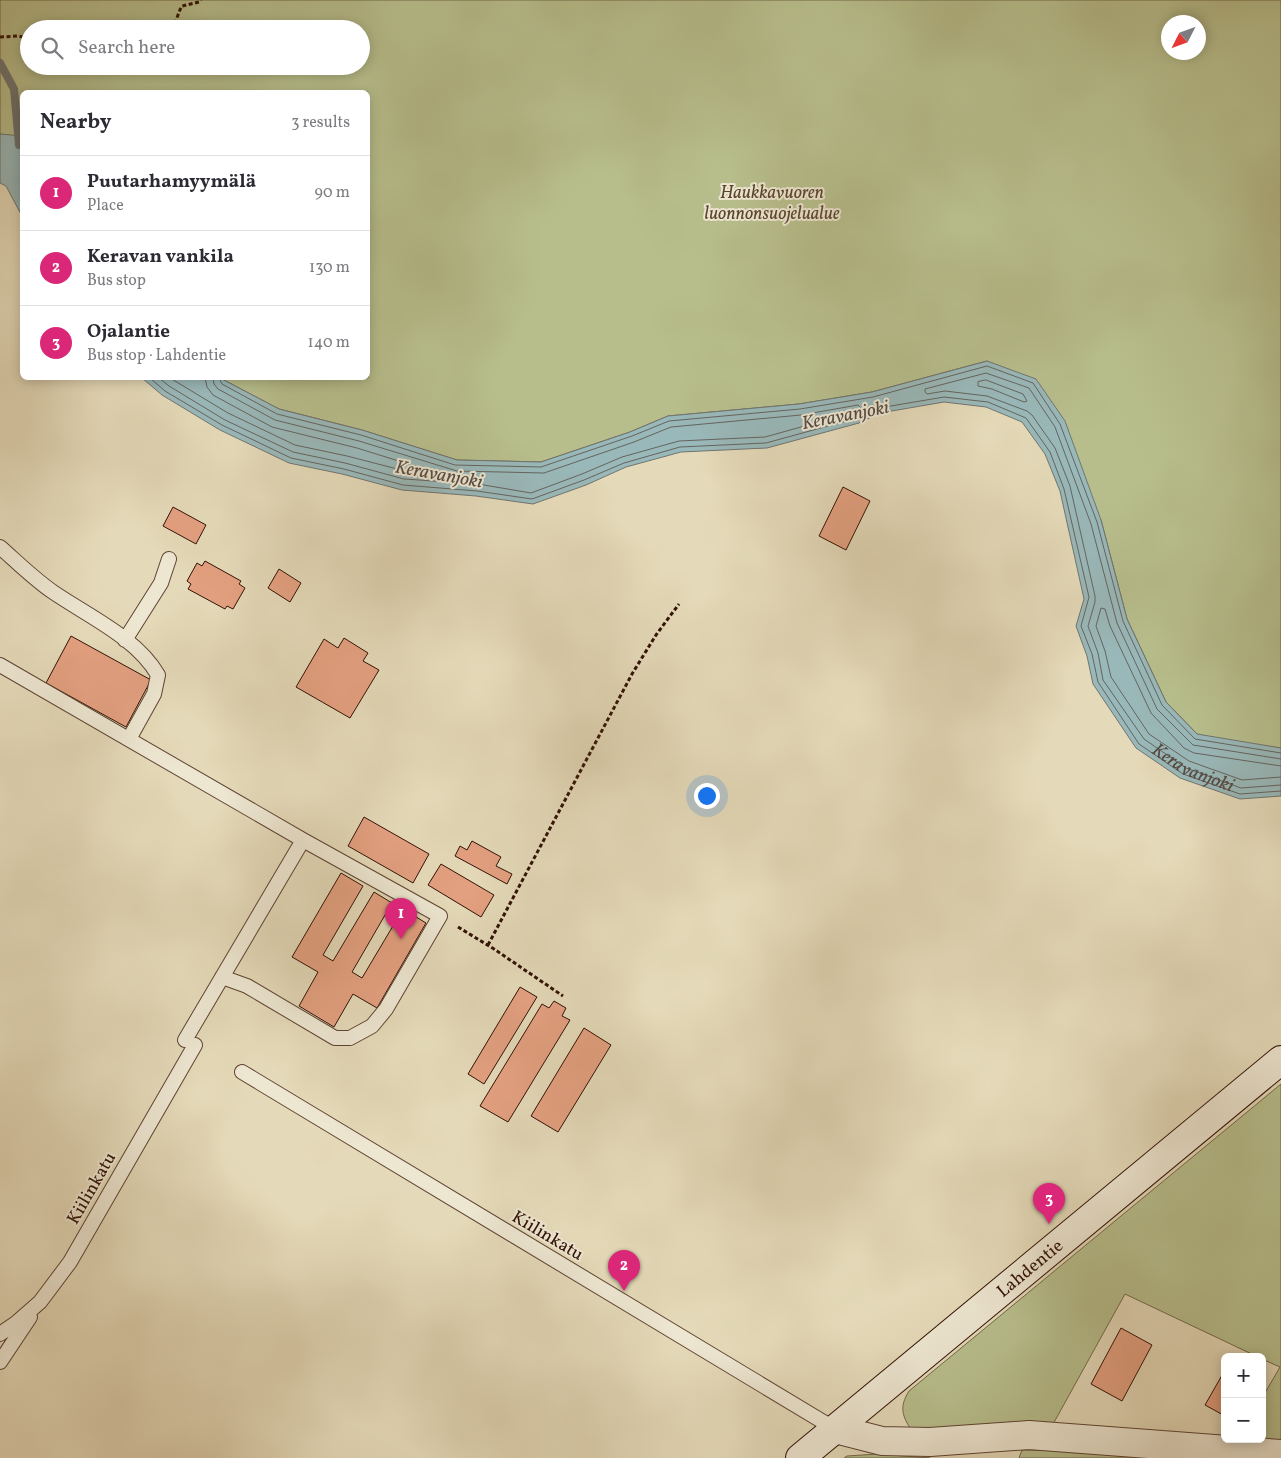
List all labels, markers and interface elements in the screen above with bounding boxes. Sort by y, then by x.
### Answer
north arrow [1161,15,1206,60]
search box [20,20,370,75]
icon: search [38,34,66,62]
text: Search here [78,35,175,61]
text: Nearby [40,108,111,137]
text: 3 results [291,112,350,134]
text: Puutarhamyymälä [87,169,256,195]
park label: Haukkavuoren luonnonsuojelualue [704,181,840,227]
text: 1 [53,182,59,204]
text: 90 m [314,182,350,204]
text: Place [87,195,124,217]
text: Keravan vankila [87,244,234,270]
text: 2 [52,257,60,279]
text: 130 m [309,257,350,279]
text: Bus stop [87,270,146,292]
text: Ojalantie [87,319,170,345]
text: 3 [52,332,60,354]
text: 140 m [308,332,350,354]
text: Bus stop · Lahdentie [87,345,226,367]
water label: Keravanjoki [800,395,892,437]
water label: Keravanjoki [393,454,485,495]
water label: Keravanjoki [1146,737,1238,799]
your location [694,783,720,809]
pin: 1 [385,898,417,939]
street label: Kiilinkatu [62,1148,123,1229]
pin: 3 [1033,1183,1065,1224]
street label: Kiilinkatu [507,1205,588,1267]
street label: Lahdentie [992,1234,1069,1304]
pin: 2 [608,1250,640,1291]
map controls [1221,1353,1266,1443]
button: + [1221,1353,1266,1398]
button: − [1221,1398,1266,1443]

